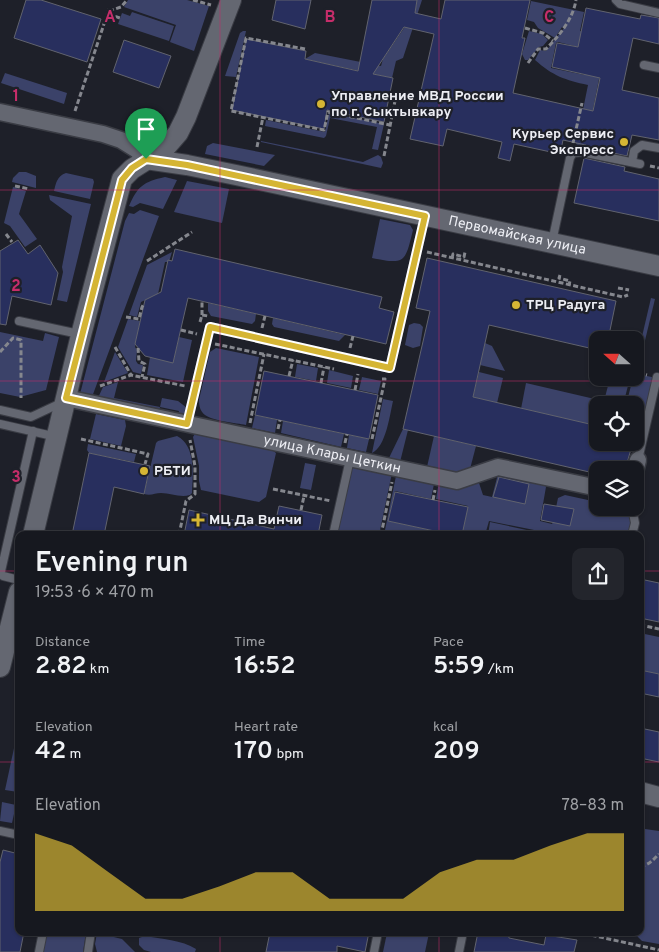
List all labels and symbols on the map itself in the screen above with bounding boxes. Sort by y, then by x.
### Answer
text: A [104,8,116,28]
text: B [324,8,336,28]
text: C [544,8,554,28]
text: 1 [13,87,19,107]
place label: Управление МВД России по г. Сыктывкару [331,88,504,121]
marker: Управление МВД России по г. Сыктывкару [315,98,327,110]
pin [125,108,167,159]
place label: Курьер Сервис Экспресс [512,126,614,159]
marker: Курьер Сервис Экспресс [618,136,630,148]
street label: Первомайская улица [447,212,587,259]
text: 2 [11,277,21,297]
place label: ТРЦ Радуга [526,297,605,314]
marker: ТРЦ Радуга [510,299,522,311]
north arrow [589,331,644,386]
street label: улица Клары Цеткин [262,432,402,477]
place label: РБТИ [154,463,191,480]
marker: РБТИ [138,465,150,477]
text: 3 [11,468,21,488]
place label: МЦ Да Винчи [209,512,302,529]
marker: МЦ Да Винчи [191,513,205,527]

